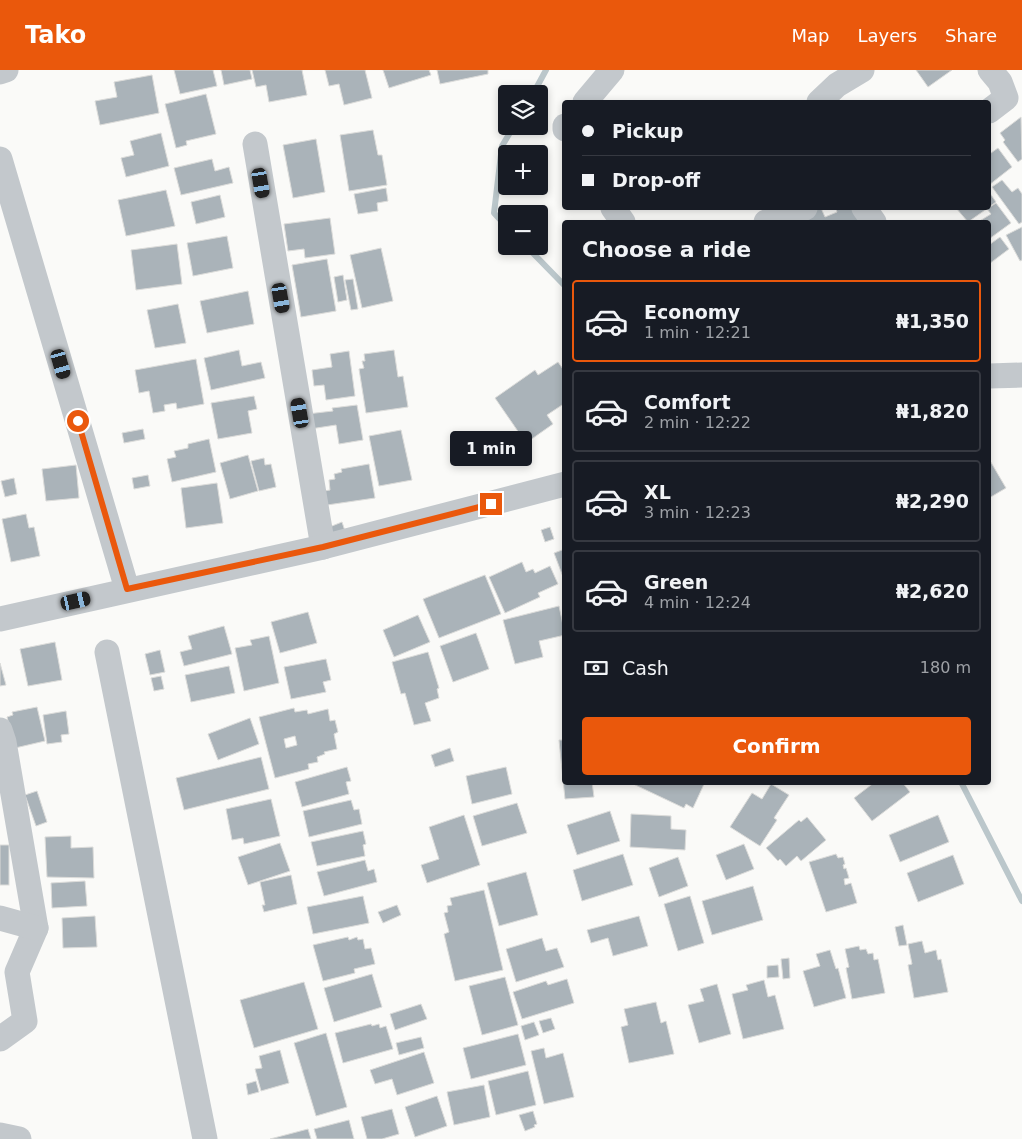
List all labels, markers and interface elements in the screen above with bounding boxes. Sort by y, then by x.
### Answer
text: Tako [25,21,86,49]
text: Map [791,25,829,46]
text: Layers [857,25,917,46]
text: Share [945,25,997,46]
map controls [498,85,548,255]
button: layers [498,85,548,135]
text: Pickup [612,120,683,142]
button: + [498,145,548,195]
car [251,167,270,199]
text: Drop-off [612,169,700,191]
button: − [498,205,548,255]
text: Choose a ride [582,237,751,262]
car [271,282,290,314]
icon: car [584,299,629,344]
text: Economy [644,301,740,323]
text: ₦1,350 [896,310,969,332]
text: 1 min · 12:21 [644,323,751,342]
car [49,348,72,380]
icon: car [584,389,629,434]
text: Comfort [644,391,731,413]
car [290,397,309,429]
text: ₦1,820 [896,400,969,422]
route start [67,410,89,432]
text: 2 min · 12:22 [644,413,751,432]
callout: 1 min [450,432,532,466]
text: 1 min [466,439,516,458]
icon: car [584,479,629,524]
text: XL [644,481,671,503]
text: ₦2,290 [896,490,969,512]
route end [480,493,502,515]
text: 3 min · 12:23 [644,503,751,522]
icon: car [584,569,629,614]
text: Green [644,571,708,593]
text: ₦2,620 [896,580,969,602]
car [59,590,92,612]
text: 4 min · 12:24 [644,593,751,612]
icon: cash [582,654,610,682]
text: Cash [622,657,669,679]
text: 180 m [920,658,971,677]
button: Confirm [582,717,971,775]

